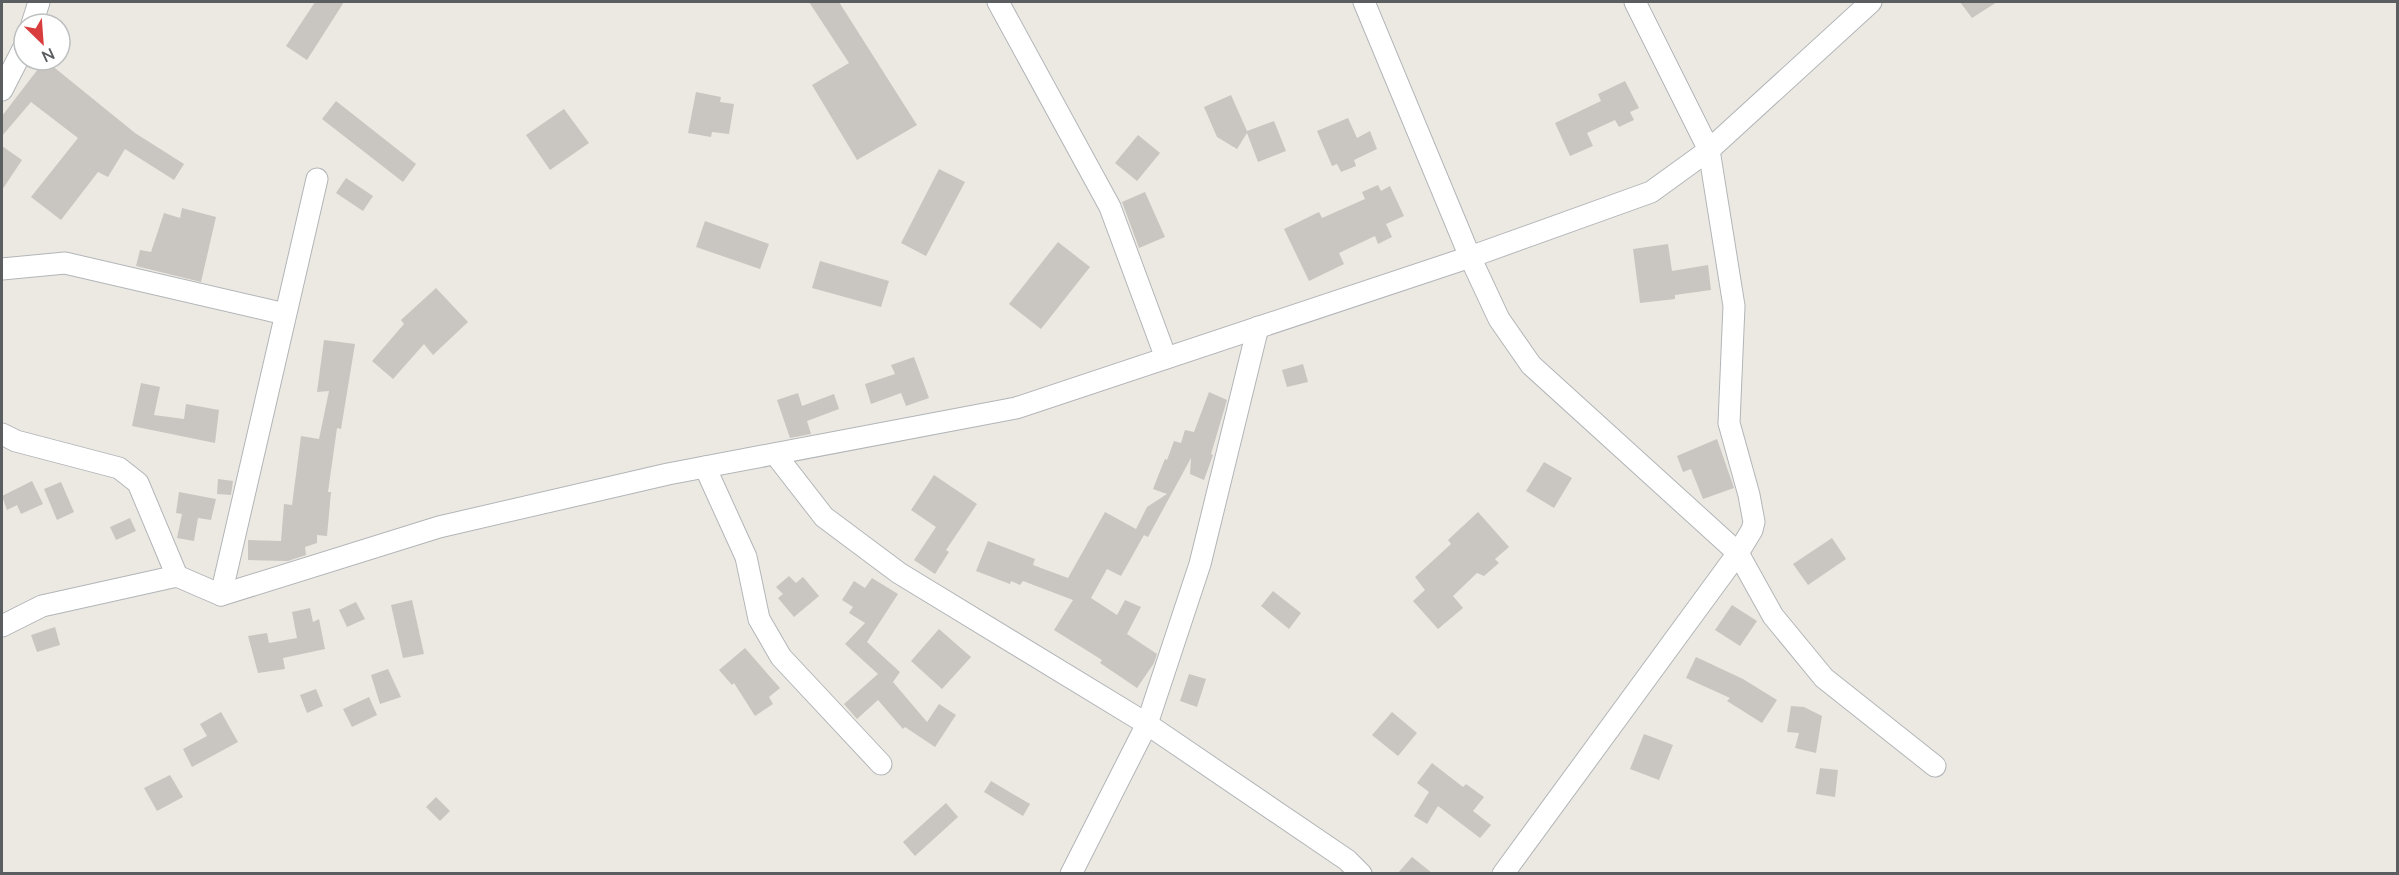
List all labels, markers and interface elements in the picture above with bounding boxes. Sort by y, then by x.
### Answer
north arrow [12,12,72,72]
text: N [39,44,58,67]

